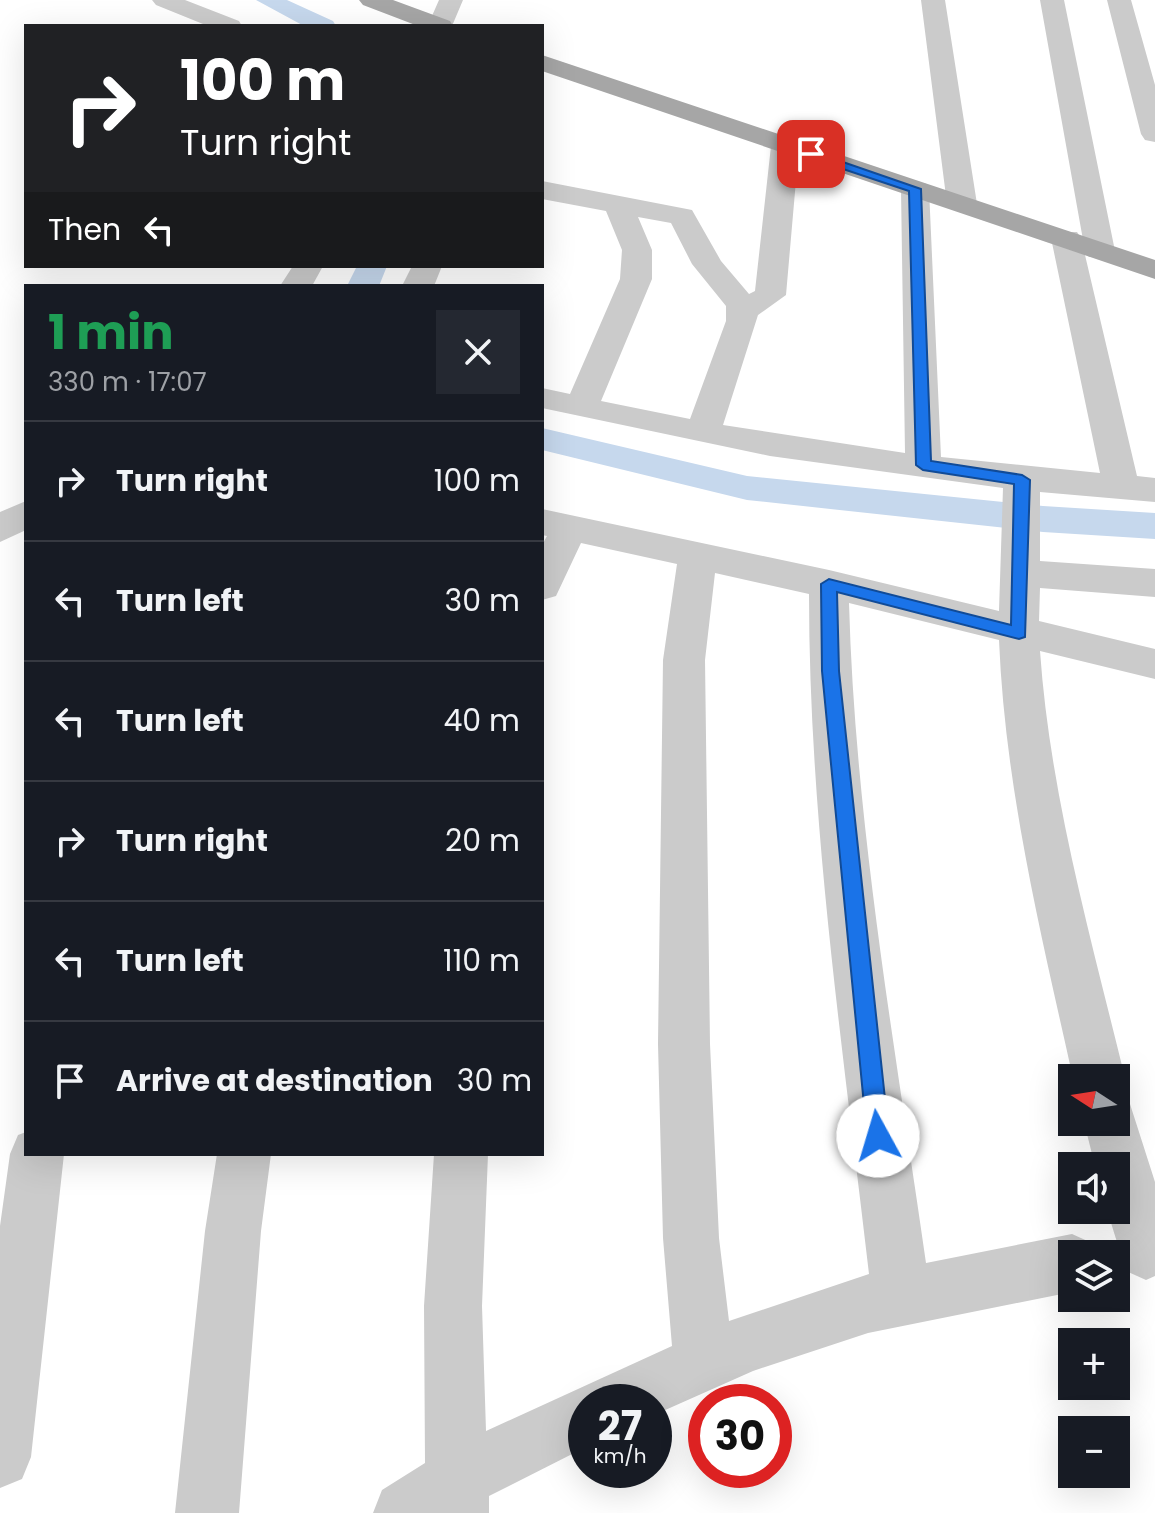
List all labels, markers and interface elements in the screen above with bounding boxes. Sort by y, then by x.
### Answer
text: 100 m [180,41,345,120]
icon: right [48,56,152,160]
text: Turn right [180,117,351,168]
pin [777,120,845,188]
icon: arrive [789,132,833,176]
text: Then [48,208,121,251]
icon: left [137,208,181,252]
text: 1 min [48,299,174,366]
button: close [436,310,520,394]
text: 330 m · 17:07 [48,364,207,400]
icon: right [48,459,92,503]
text: Turn right [116,459,268,502]
text: 100 m [434,459,520,502]
icon: left [48,579,92,623]
text: Turn left [116,579,244,622]
text: 30 m [445,579,520,622]
icon: left [48,699,92,743]
text: Turn left [116,699,244,742]
text: 40 m [443,699,520,742]
icon: right [48,819,92,863]
text: Turn right [116,819,268,862]
text: 20 m [445,819,520,862]
icon: left [48,939,92,983]
text: Turn left [116,939,244,982]
text: 110 m [443,939,520,982]
icon: arrive [48,1059,92,1103]
text: Arrive at destination [116,1059,433,1102]
text: 30 m [457,1059,532,1102]
north arrow [1058,1064,1130,1136]
map controls [1058,1064,1130,1488]
position arrow [836,1094,920,1178]
button: sound [1058,1152,1130,1224]
button: layers [1058,1240,1130,1312]
button: + [1058,1328,1130,1400]
speed limit sign: 30 [688,1384,792,1488]
text: 27 [598,1398,642,1454]
button: − [1058,1416,1130,1488]
text: km/h [593,1442,647,1470]

